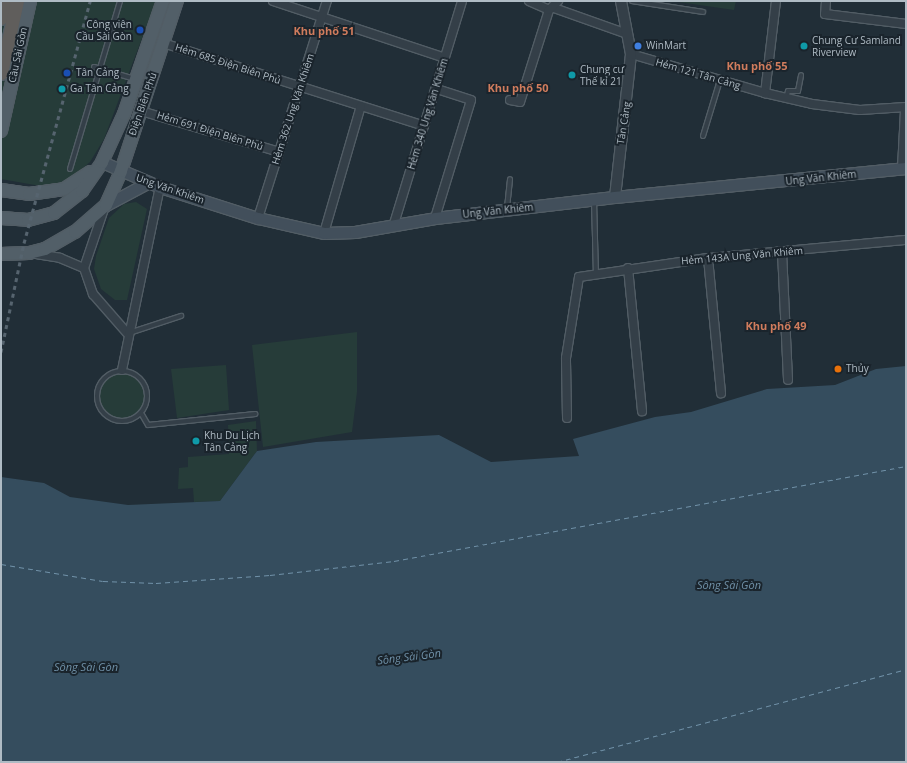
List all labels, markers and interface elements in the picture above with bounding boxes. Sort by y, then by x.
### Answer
place label: Công viên Cầu Sài Gòn [76,18,132,42]
district label: Khu phố 51 [293,24,355,38]
marker: Công viên Cầu Sài Gòn [135,25,145,35]
street label: Cầu Sài Gòn [6,26,30,84]
place label: Chung Cư Samland Riverview [812,34,901,58]
place label: WinMart [646,40,686,52]
street label: Hẻm 685 Điện Biên Phủ [174,41,282,87]
marker: WinMart [633,41,643,51]
marker: Chung Cư Samland Riverview [799,41,809,51]
street label: Hẻm 362 Ung Văn Khiêm [269,52,317,166]
street label: Hẻm 121 Tân Cảng [654,56,742,92]
street label: Hẻm 340 Ung Văn Khiêm [405,57,451,171]
district label: Khu phố 55 [726,59,788,73]
place label: Chung cư Thế kỉ 21 [580,63,624,86]
marker: Tân Cảng [61,67,73,79]
place label: Tân Cảng [76,67,119,79]
marker: Chung cư Thế kỉ 21 [567,70,577,80]
street label: Điện Biên Phủ [127,71,159,137]
district label: Khu phố 50 [487,81,549,95]
place label: Ga Tân Cảng [70,83,129,95]
marker: Ga Tân Cảng [57,84,67,94]
street label: Tân Cảng [615,101,633,145]
street label: Hẻm 691 Điện Biên Phủ [155,109,265,153]
street label: Ung Văn Khiêm [785,168,857,188]
street label: Ung Văn Khiêm [134,172,206,206]
street label: Ung Văn Khiêm [462,201,534,221]
street label: Hẻm 143A Ung Văn Khiêm [681,245,803,267]
district label: Khu phố 49 [745,319,807,333]
place label: Thủy [846,363,869,375]
marker: Thủy [833,364,843,374]
place label: Khu Du Lịch Tân Cảng [204,429,260,452]
marker: Khu Du Lịch Tân Cảng [191,436,201,446]
water label: Sông Sài Gòn [697,578,761,592]
water label: Sông Sài Gòn [376,647,442,667]
water label: Sông Sài Gòn [54,660,118,674]

